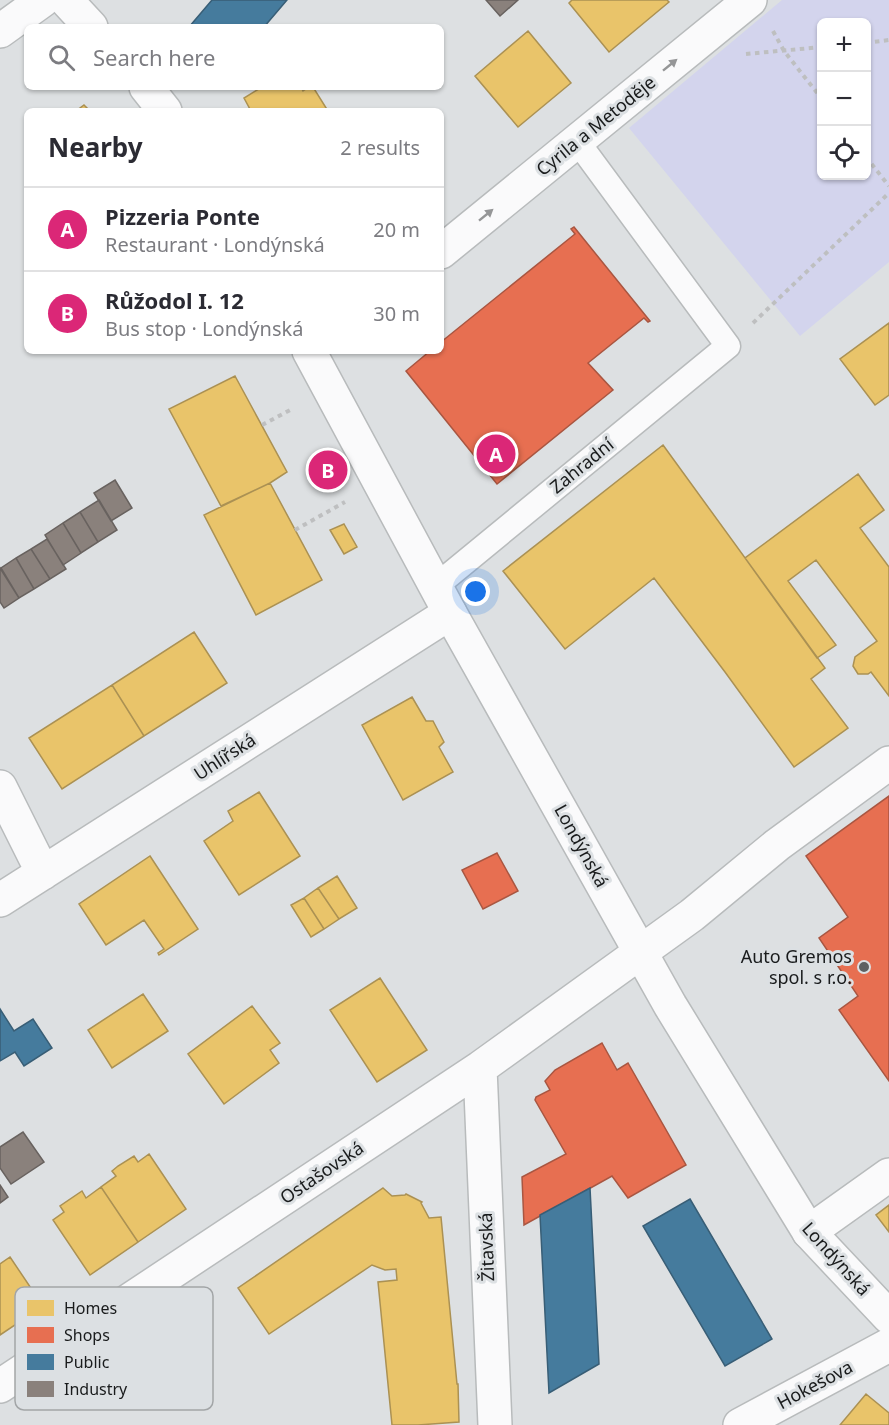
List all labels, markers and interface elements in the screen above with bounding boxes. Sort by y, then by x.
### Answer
map controls [817,18,871,180]
button: + [817,18,871,72]
search box [24,24,444,90]
icon: search [45,41,78,74]
text: Search here [93,42,215,72]
one-way arrow [662,59,678,72]
street label: Cyrila a Metoděje [531,70,660,181]
button: − [817,72,871,126]
button: locate [817,126,871,180]
text: Nearby [48,129,143,165]
text: 2 results [340,134,420,161]
text: Pizzeria Ponte [105,201,260,231]
one-way arrow [479,209,494,221]
text: A [61,216,74,243]
text: 20 m [373,216,420,243]
text: Restaurant · Londýnská [105,231,325,258]
text: Růžodol I. 12 [105,285,244,315]
text: B [61,300,74,327]
text: 30 m [373,300,420,327]
text: Bus stop · Londýnská [105,315,303,342]
pin: A [476,432,516,476]
street label: Zahradní [544,432,619,498]
pin: B [308,448,348,492]
your location [461,577,490,606]
street label: Uhlířská [189,727,260,785]
street label: Londýnská [549,800,614,891]
place label: Auto Gremos spol. s r.o. [741,944,852,989]
marker: Auto Gremos spol. s r.o. [857,960,871,974]
street label: Ostašovská [275,1135,368,1209]
street label: Žitavská [473,1212,499,1282]
street label: Londýnská [797,1216,876,1300]
legend [15,1287,213,1410]
text: Homes [64,1297,117,1319]
text: Shops [64,1324,110,1346]
text: Public [64,1351,110,1373]
street label: Hokešova [773,1354,857,1414]
text: Industry [64,1378,128,1400]

